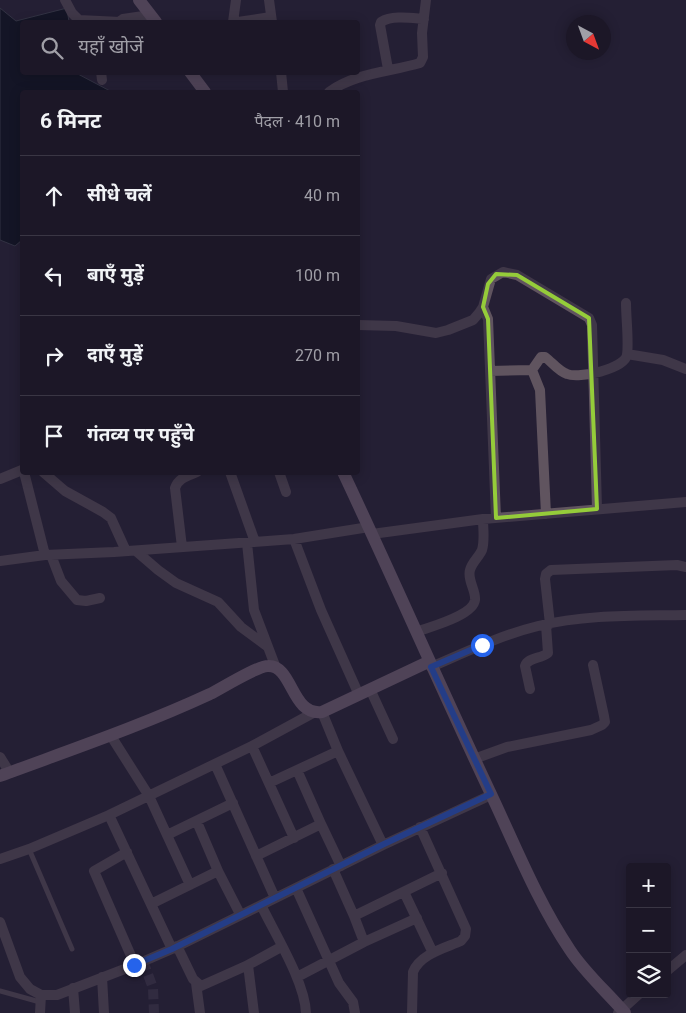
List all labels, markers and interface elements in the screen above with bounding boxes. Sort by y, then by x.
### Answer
north arrow [566,15,611,60]
search box [20,20,360,75]
icon: search [38,34,66,62]
text: यहाँ खोजें [78,35,143,58]
text: 6 मिनट [40,109,101,133]
text: पैदल · 410 m [254,112,340,131]
icon: ahead [40,182,68,210]
text: सीधे चलें [87,183,152,206]
text: 40 m [304,186,340,205]
icon: left [40,262,68,290]
text: बाएँ मुड़ें [87,263,144,286]
text: 100 m [295,266,340,285]
icon: right [40,342,68,370]
text: दाएँ मुड़ें [87,343,143,366]
text: 270 m [295,346,340,365]
icon: arrive [40,422,68,450]
text: गंतव्य पर पहुँचे [87,423,194,446]
route start [471,634,494,657]
map controls [626,863,671,998]
button: + [626,863,671,908]
button: − [626,908,671,953]
button: layers [626,953,671,998]
route end [123,954,146,977]

